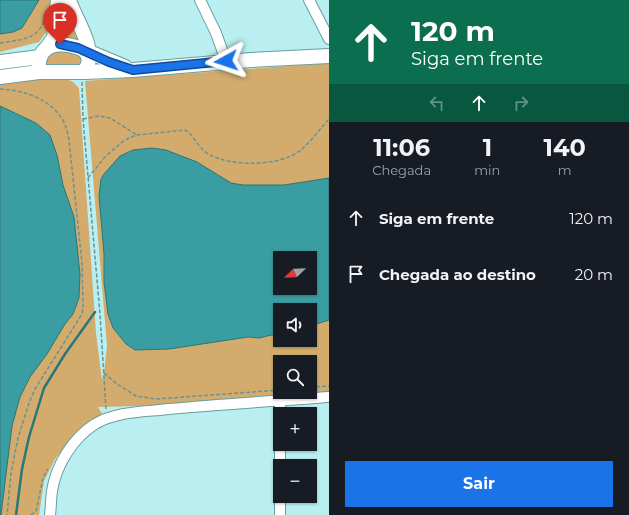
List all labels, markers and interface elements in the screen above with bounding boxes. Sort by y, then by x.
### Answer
pin [43,3,77,44]
icon: arrive [49,9,71,31]
text: 120 m [411,14,495,48]
icon: ahead [345,16,397,68]
position arrow [205,40,247,82]
text: Siga em frente [411,48,543,70]
icon: left [426,92,448,114]
icon: ahead [468,92,490,114]
icon: right [510,92,532,114]
text: 11:06 [373,133,430,162]
text: 1 [483,133,492,162]
text: 140 [544,133,586,162]
text: Chegada [372,162,431,178]
text: min [474,162,500,178]
text: m [558,162,572,178]
icon: ahead [345,207,367,229]
text: Siga em frente [379,209,494,228]
text: 120 m [569,209,613,228]
north arrow [273,251,317,295]
map controls [273,251,317,503]
icon: arrive [345,263,367,285]
text: Chegada ao destino [379,265,536,284]
text: 20 m [575,265,613,284]
button: sound [273,303,317,347]
button: search [273,355,317,399]
button: + [273,407,317,451]
button: − [273,459,317,503]
button: Sair [345,461,613,507]

